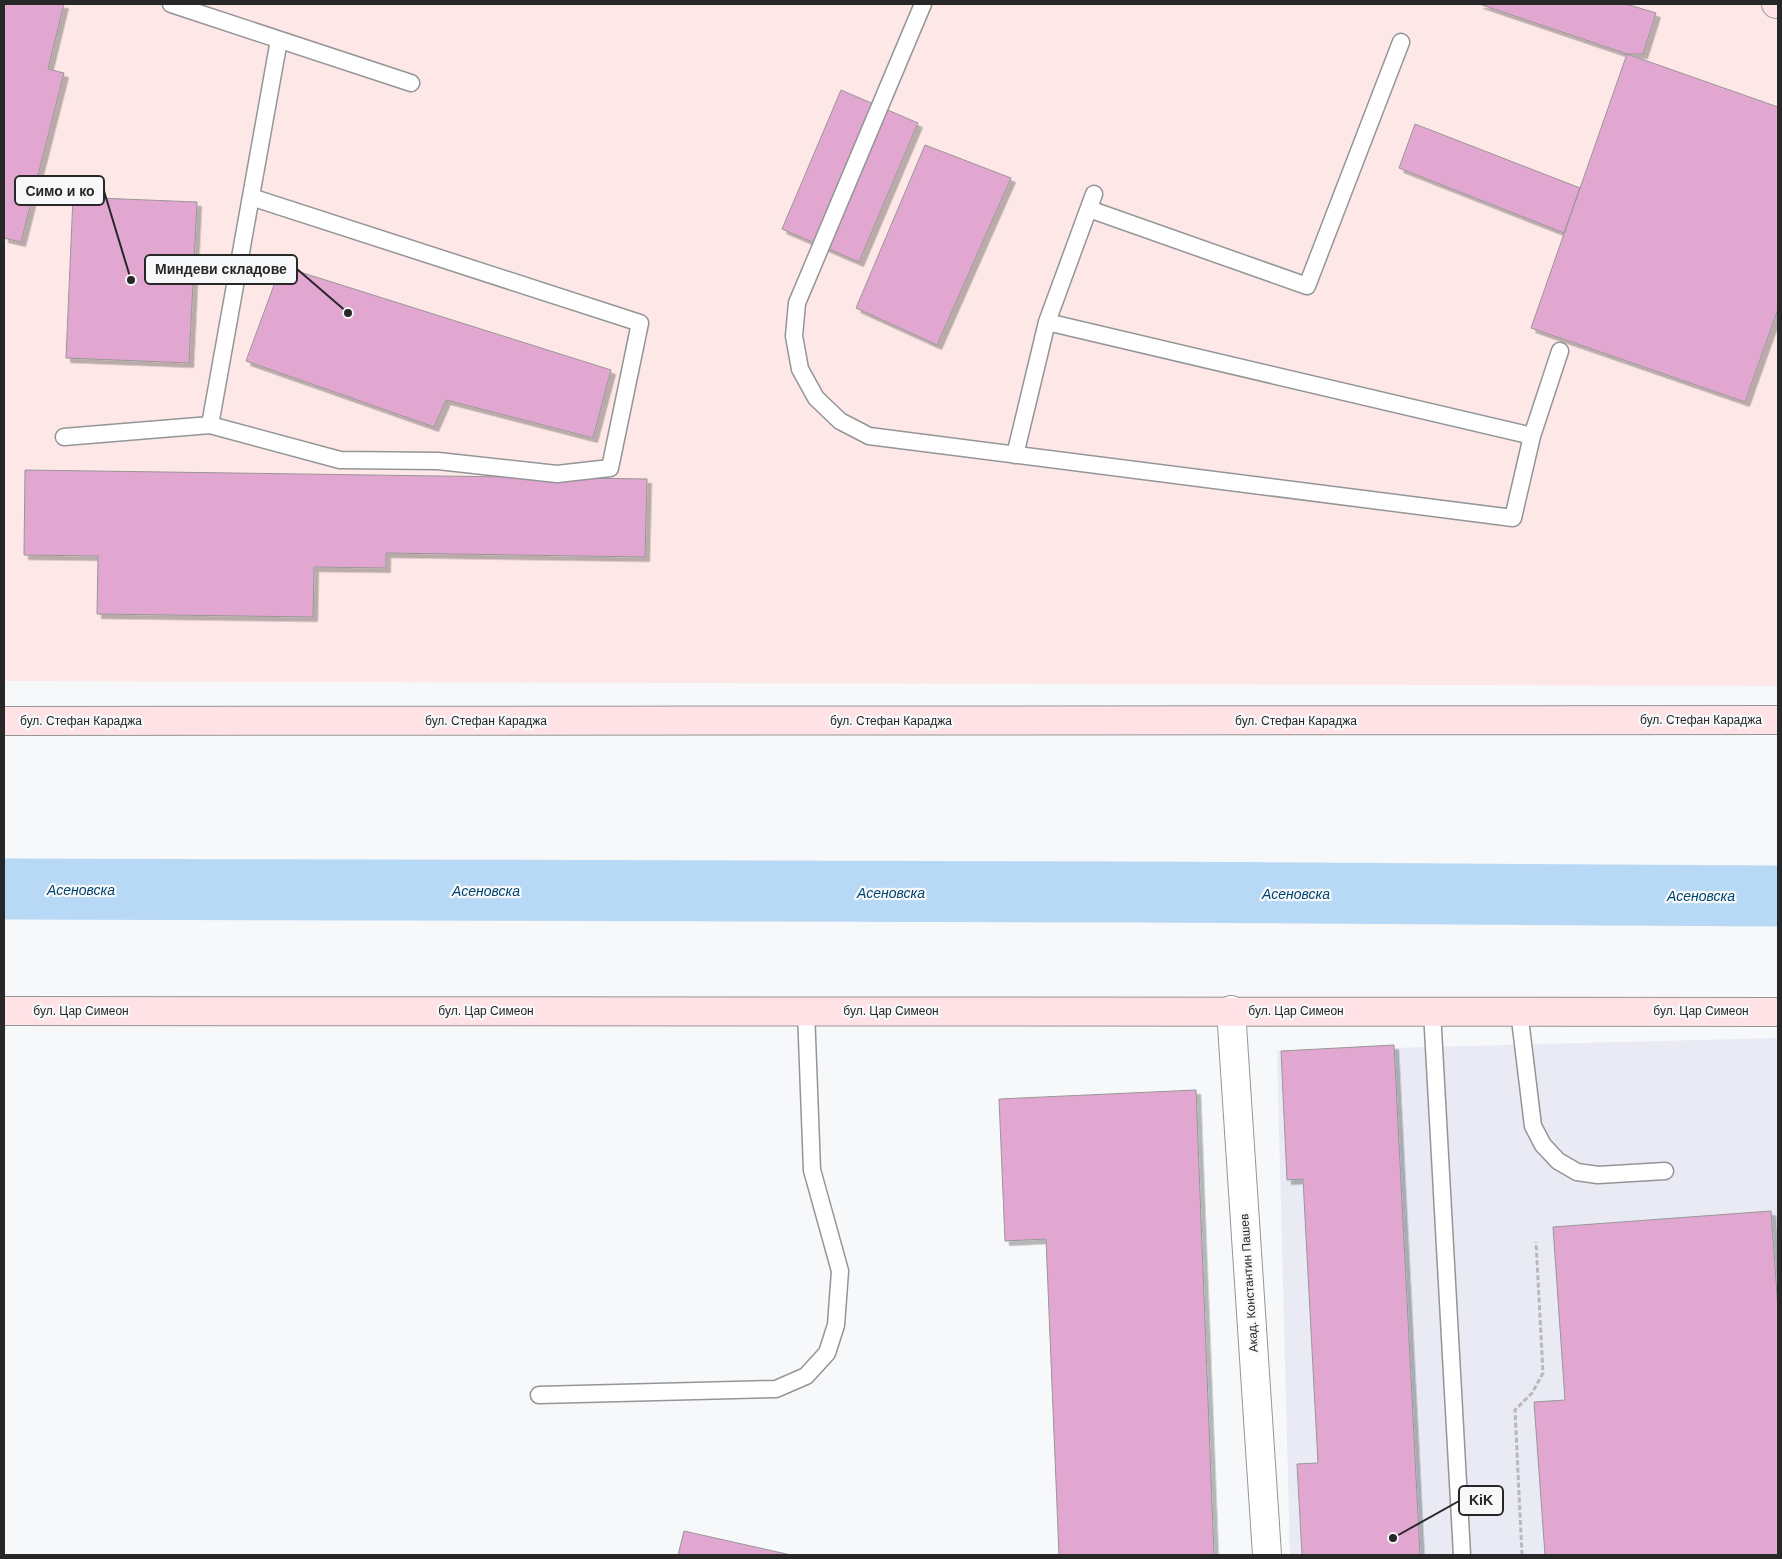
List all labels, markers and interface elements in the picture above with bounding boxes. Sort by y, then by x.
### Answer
callout: Симо и ко [15,176,104,205]
text: Симо и ко [25,183,95,199]
callout: Миндеви складове [145,255,297,284]
text: Миндеви складове [155,261,287,277]
street label: бул. Стефан Караджа [1640,713,1762,727]
street label: бул. Стефан Караджа [20,714,142,728]
street label: бул. Стефан Караджа [425,714,547,728]
street label: бул. Стефан Караджа [830,714,952,728]
street label: бул. Стефан Караджа [1235,714,1357,728]
water label: Асеновска [46,882,115,898]
water label: Асеновска [451,883,520,899]
water label: Асеновска [856,885,925,901]
water label: Асеновска [1261,886,1330,902]
water label: Асеновска [1666,888,1735,904]
street label: бул. Цар Симеон [33,1004,129,1018]
street label: бул. Цар Симеон [438,1004,534,1018]
street label: бул. Цар Симеон [843,1004,939,1018]
street label: бул. Цар Симеон [1248,1004,1344,1018]
street label: бул. Цар Симеон [1653,1004,1749,1018]
street label: Акад. Константин Пашев [1237,1213,1261,1353]
callout: KiK [1459,1486,1503,1515]
text: KiK [1469,1492,1493,1508]

